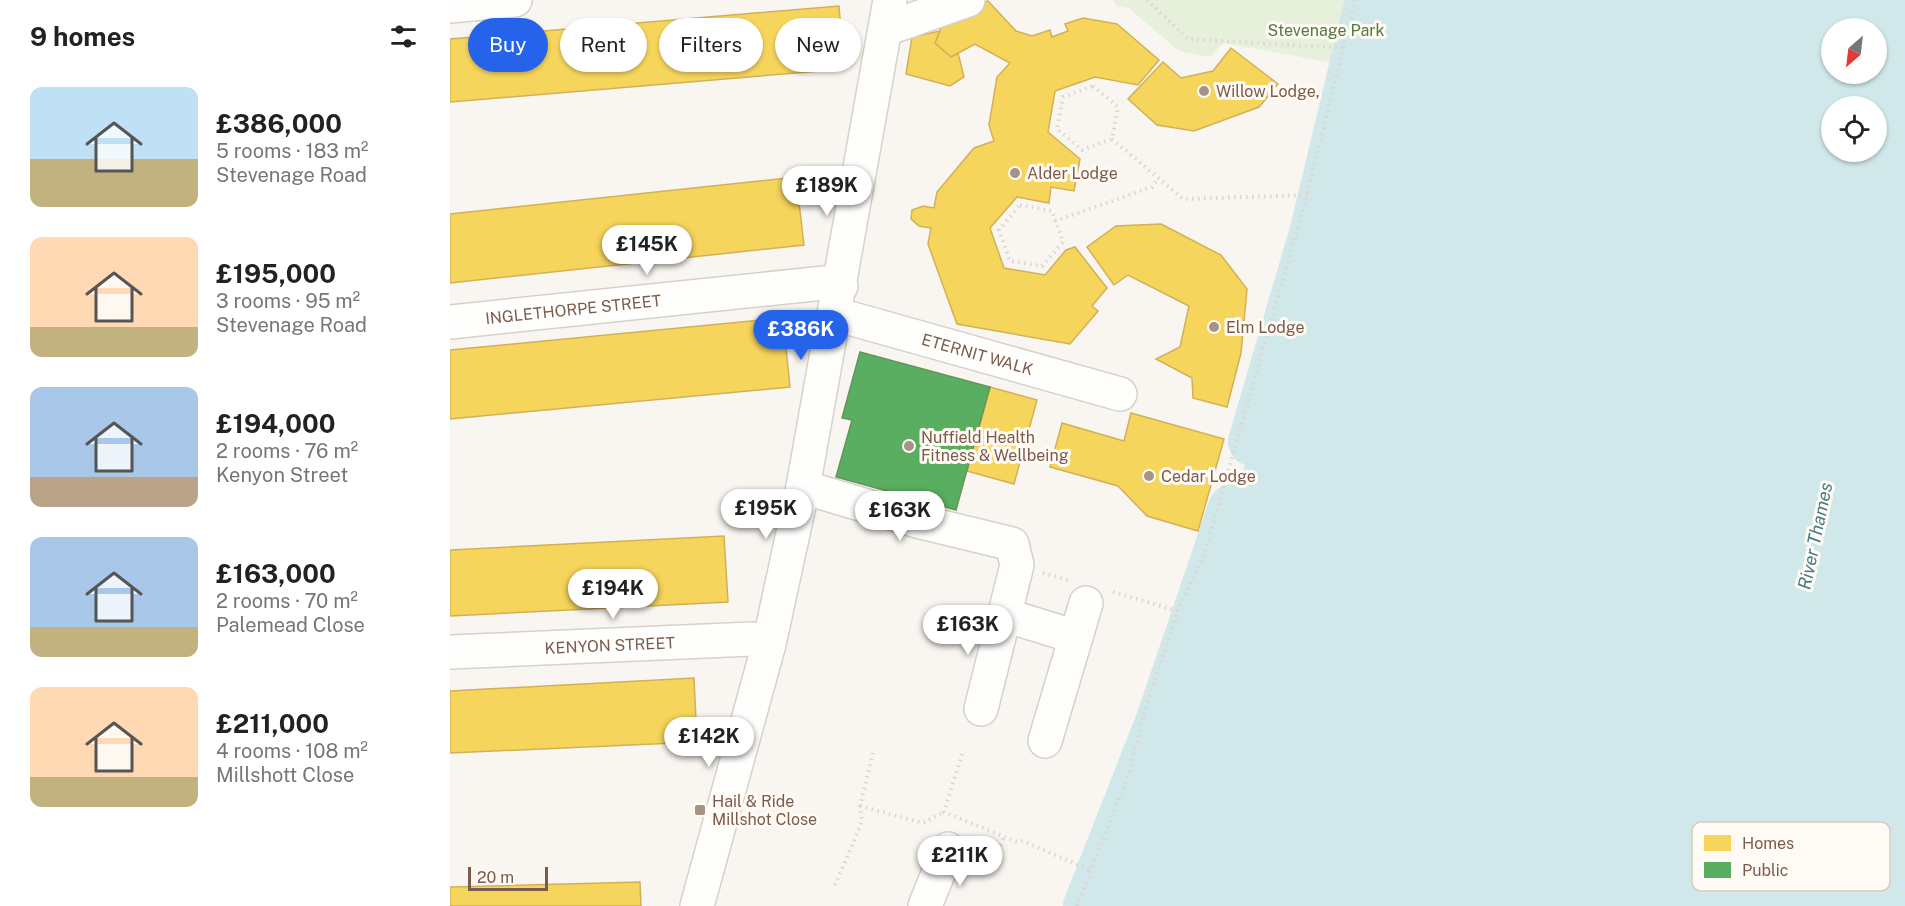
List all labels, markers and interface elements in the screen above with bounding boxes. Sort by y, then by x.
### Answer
chip: Buy [468,18,548,72]
chip: Rent [560,18,647,72]
chip: Filters [659,18,763,72]
chip: New [775,18,861,72]
north arrow [1821,18,1887,84]
map controls [1821,18,1887,162]
icon: filters [387,20,420,53]
text: 9 homes [30,21,135,52]
park label: Stevenage Park [1268,21,1385,40]
place label: Willow Lodge, [1216,82,1320,101]
marker: Willow Lodge, [1197,84,1211,98]
button: locate [1821,96,1887,162]
text: £386,000 [216,108,342,139]
icon: home [78,111,150,183]
text: 5 rooms · 183 m² [216,139,368,163]
text: Stevenage Road [216,163,367,187]
place label: Alder Lodge [1027,164,1118,183]
pin: £189K [785,166,869,217]
marker: Alder Lodge [1008,166,1022,180]
text: £189K [796,173,858,197]
pin: £145K [605,225,689,276]
text: £145K [616,232,678,256]
text: £195,000 [216,258,336,289]
icon: home [78,261,150,333]
text: 3 rooms · 95 m² [216,289,360,313]
street label: INGLETHORPE STREET [484,290,663,328]
pin: £386K [759,310,843,361]
text: Stevenage Road [216,313,367,337]
text: £386K [767,317,835,341]
place label: Elm Lodge [1226,318,1304,337]
marker: Elm Lodge [1207,320,1221,334]
street label: ETERNIT WALK [919,329,1036,379]
text: £194,000 [216,408,335,439]
icon: home [78,411,150,483]
place label: Nuffield Health Fitness & Wellbeing [921,428,1069,465]
text: 2 rooms · 76 m² [216,439,358,463]
marker: Nuffield Health Fitness & Wellbeing [902,439,916,453]
text: Kenyon Street [216,463,348,487]
place label: Cedar Lodge [1161,467,1256,486]
marker: Cedar Lodge [1142,469,1156,483]
water label: River Thames [1793,480,1837,591]
pin: £195K [724,489,808,540]
pin: £163K [858,491,942,542]
text: £195K [735,496,797,520]
text: £163K [869,498,931,522]
text: £163,000 [216,558,336,589]
icon: home [78,561,150,633]
pin: £194K [571,569,655,620]
text: £194K [582,576,644,600]
text: 2 rooms · 70 m² [216,589,358,613]
pin: £163K [926,605,1010,656]
text: £163K [937,612,999,636]
text: Palemead Close [216,613,365,637]
street label: KENYON STREET [544,633,676,657]
text: £211,000 [216,708,329,739]
icon: home [78,711,150,783]
pin: £142K [667,717,751,768]
text: £142K [678,724,740,748]
text: 4 rooms · 108 m² [216,739,368,763]
text: Millshott Close [216,763,354,787]
place label: Hail & Ride Millshot Close [712,792,817,829]
marker: Hail & Ride Millshot Close [693,803,707,817]
legend [1692,822,1890,891]
text: Homes [1742,834,1794,853]
pin: £211K [918,836,1002,887]
text: £211K [931,843,989,867]
text: Public [1742,861,1789,880]
scale bar [468,864,548,892]
text: 20 m [477,868,514,887]

